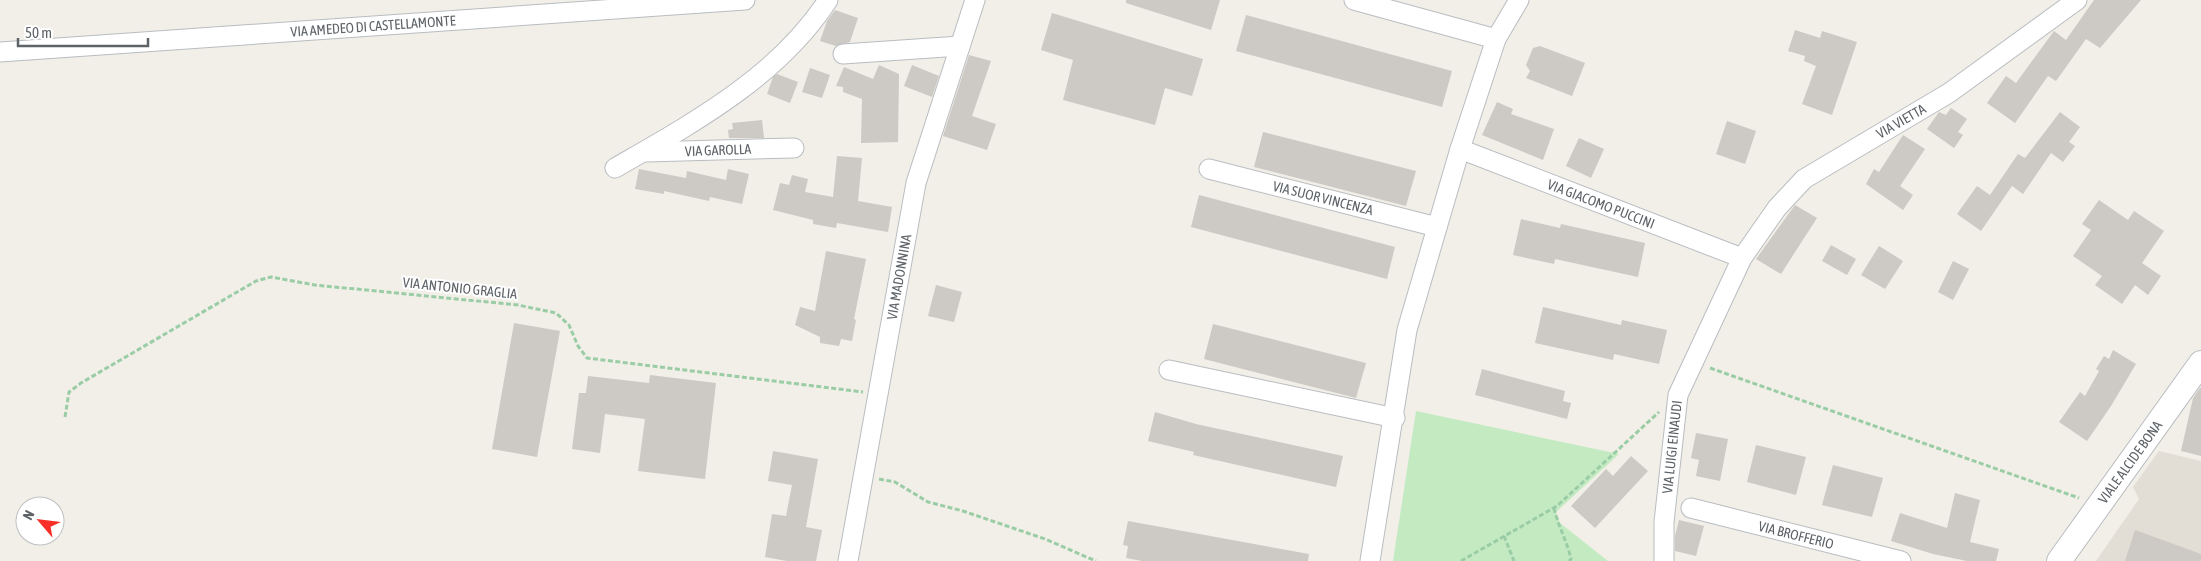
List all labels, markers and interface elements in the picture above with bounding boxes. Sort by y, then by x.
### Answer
street label: VIA AMEDEO DI CASTELLAMONTE [290,12,456,40]
scale bar [18,15,148,47]
text: 50 m [25,24,52,41]
street label: VIA VIETTA [1874,100,1929,141]
street label: VIA GAROLLA [685,141,752,159]
street label: VIA GIACOMO PUCCINI [1545,176,1657,232]
street label: VIA SUOR VINCENZA [1271,178,1375,218]
street label: VIA MADONNINA [884,233,914,321]
street label: VIA ANTONIO GRAGLIA [402,274,518,302]
street label: VIA LUIGI EINAUDI [1659,400,1685,494]
street label: VIALE ALCIDE BONA [2095,418,2165,506]
north arrow [15,496,65,546]
text: N [20,507,38,522]
street label: VIA BROFFERIO [1757,518,1835,552]

